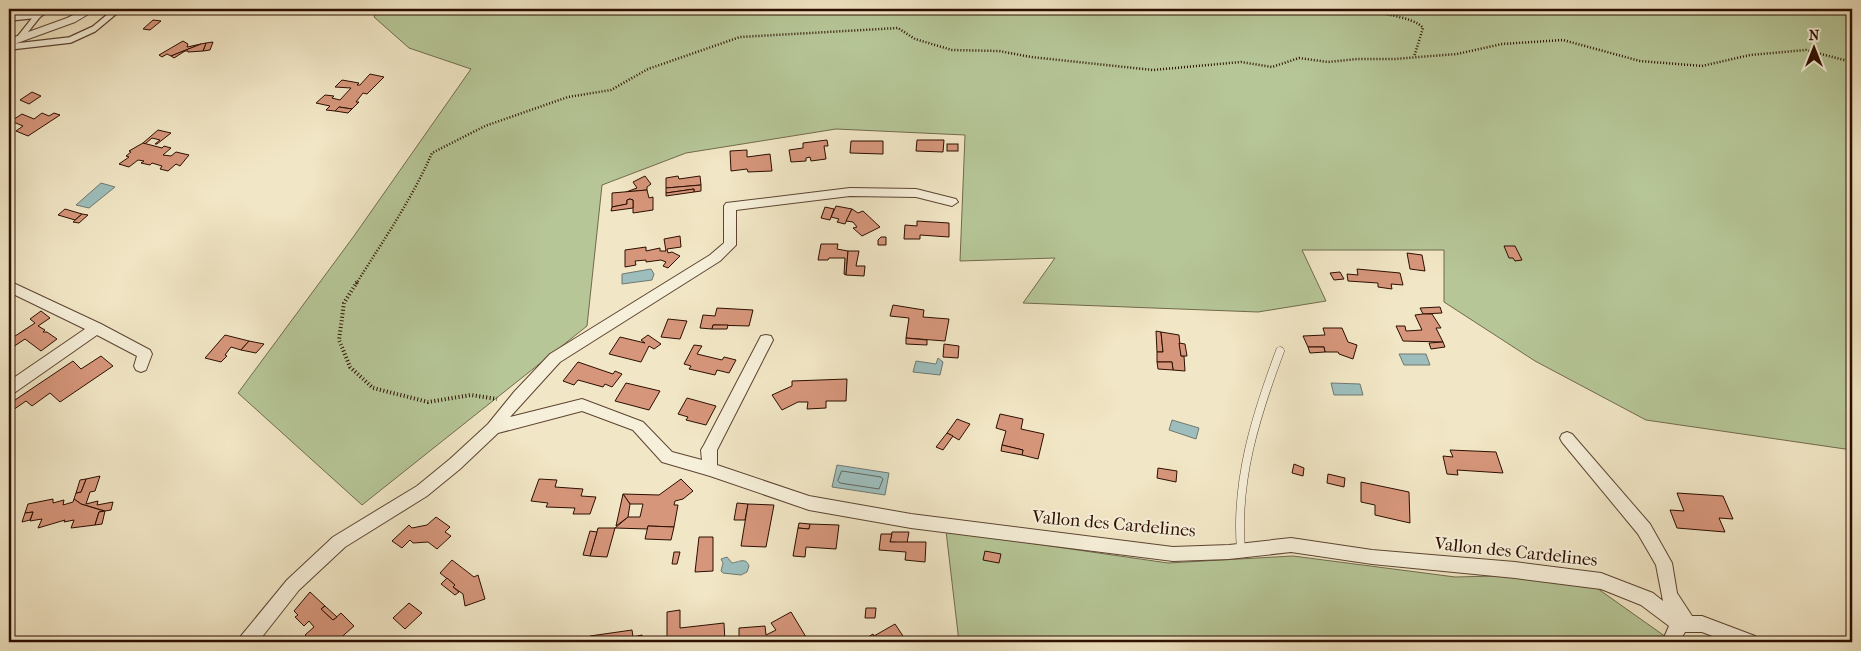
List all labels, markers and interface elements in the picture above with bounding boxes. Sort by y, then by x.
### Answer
north arrow [1788,22,1838,72]
text: N [1809,27,1820,44]
street label: Vallon des Cardelines [1030,506,1197,542]
street label: Vallon des Cardelines [1432,533,1599,571]

